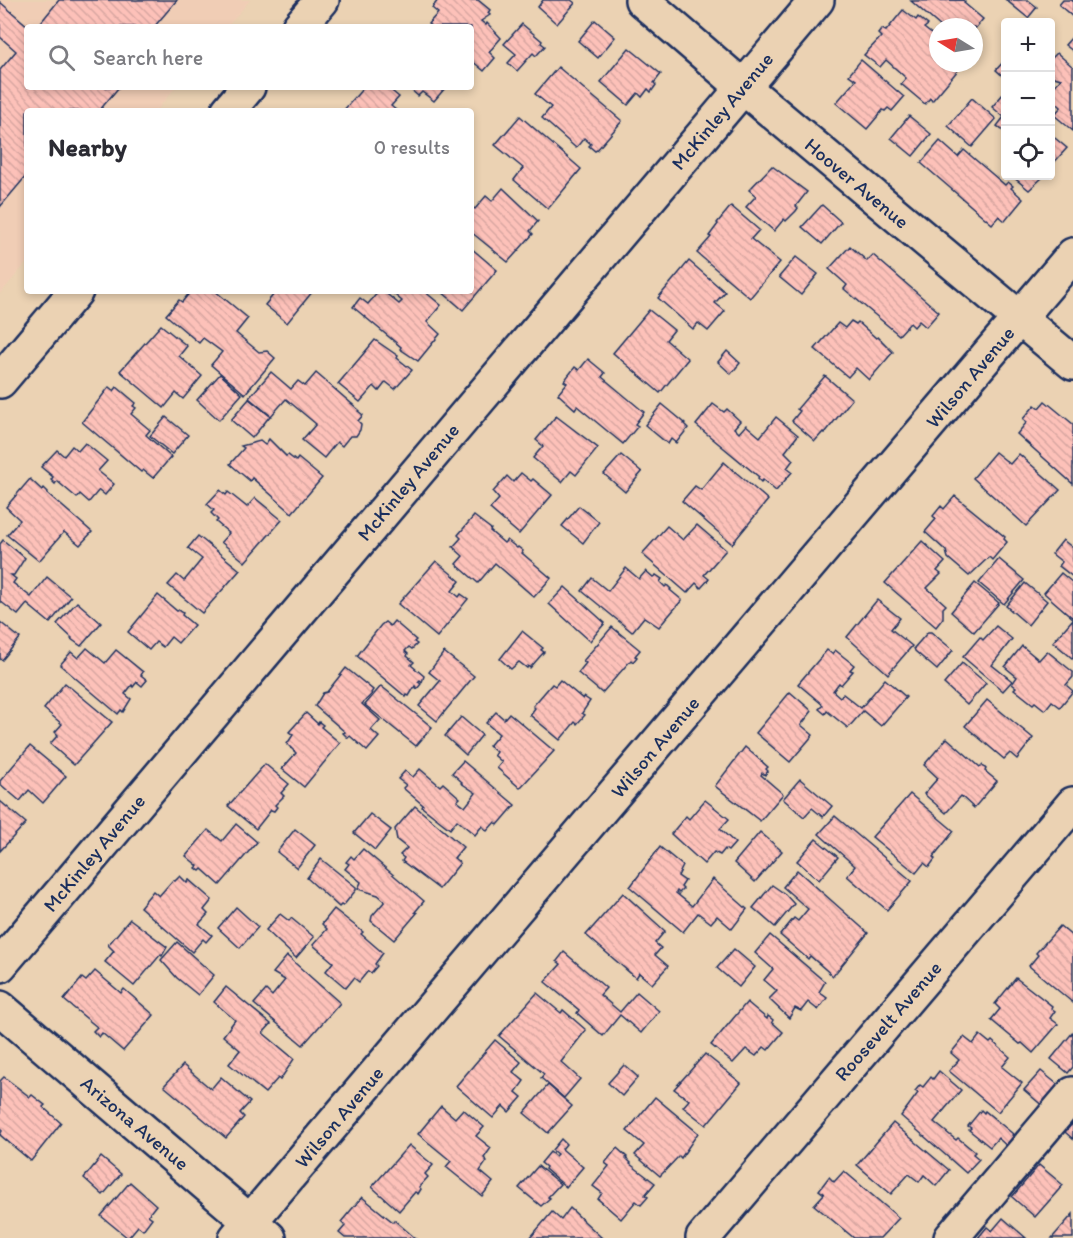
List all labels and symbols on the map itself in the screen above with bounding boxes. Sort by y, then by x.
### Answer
north arrow [929,18,983,72]
street label: McKinley Avenue [666,47,778,175]
street label: Hoover Avenue [800,132,914,234]
street label: Wilson Avenue [920,321,1020,433]
street label: McKinley Avenue [352,418,464,546]
street label: Wilson Avenue [605,691,705,803]
street label: McKinley Avenue [38,789,150,917]
street label: Roosevelt Avenue [829,956,947,1086]
street label: Wilson Avenue [289,1061,389,1173]
street label: Arizona Avenue [76,1071,194,1175]

